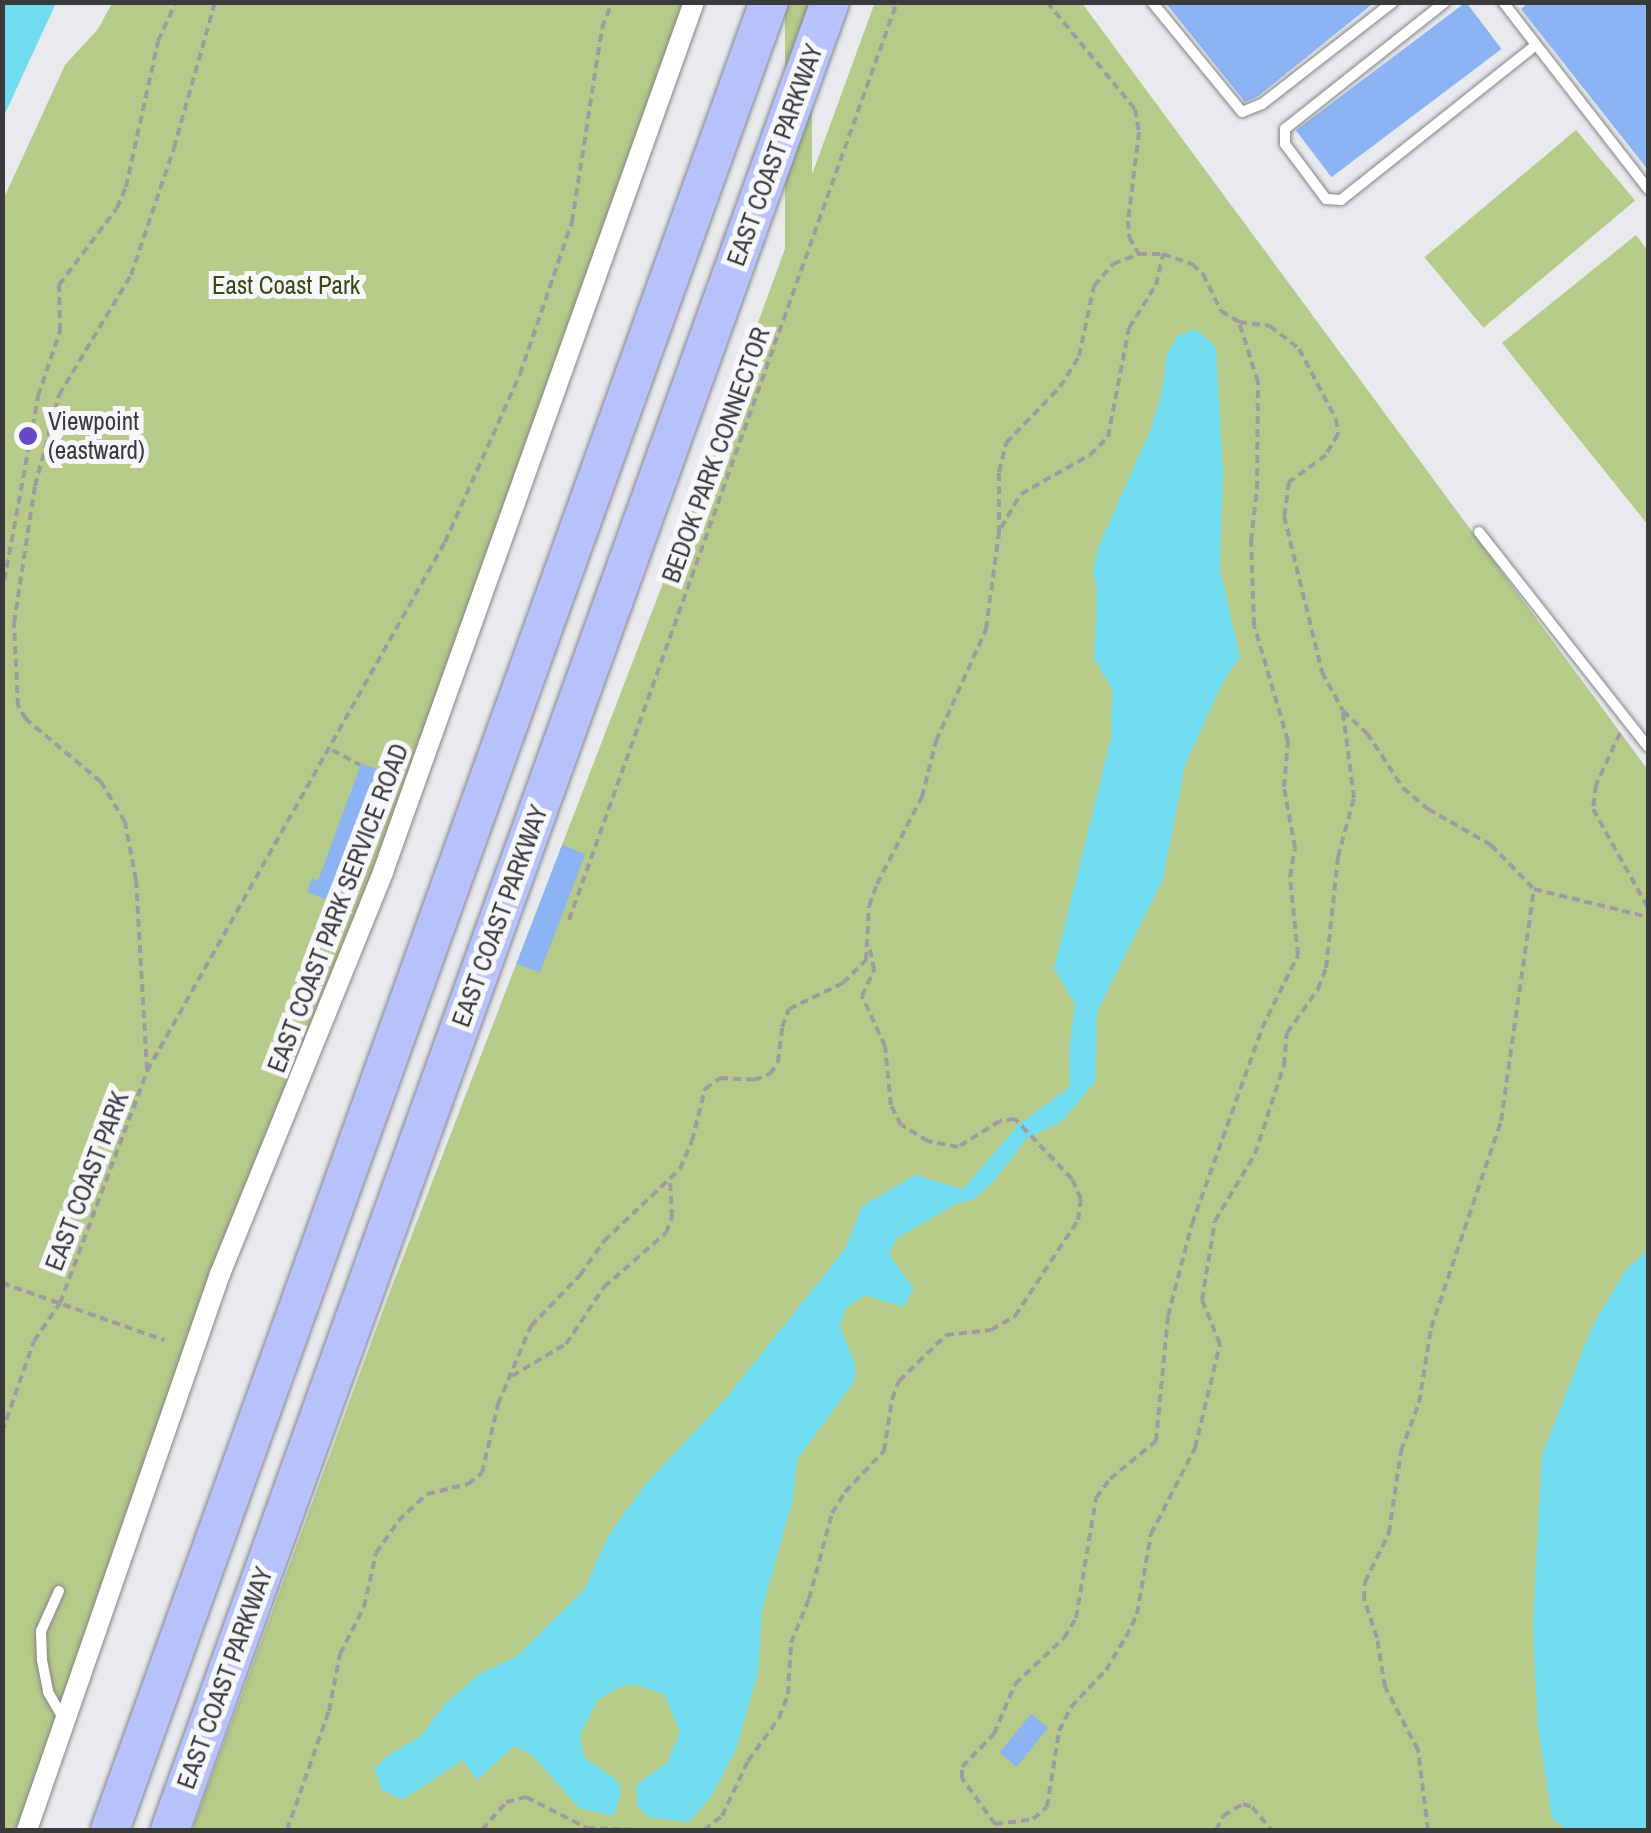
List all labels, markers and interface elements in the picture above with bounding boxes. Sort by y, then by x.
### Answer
street label: EAST COAST PARKWAY [721,40,829,270]
park label: East Coast Park [212,270,360,300]
street label: BEDOK PARK CONNECTOR [656,323,776,587]
place label: Viewpoint (eastward) [48,407,145,466]
marker: Viewpoint (eastward) [17,425,39,447]
street label: EAST COAST PARK SERVICE ROAD [261,739,415,1077]
street label: EAST COAST PARKWAY [446,801,554,1031]
street label: EAST COAST PARK [39,1087,135,1275]
street label: EAST COAST PARKWAY [171,1563,279,1793]

